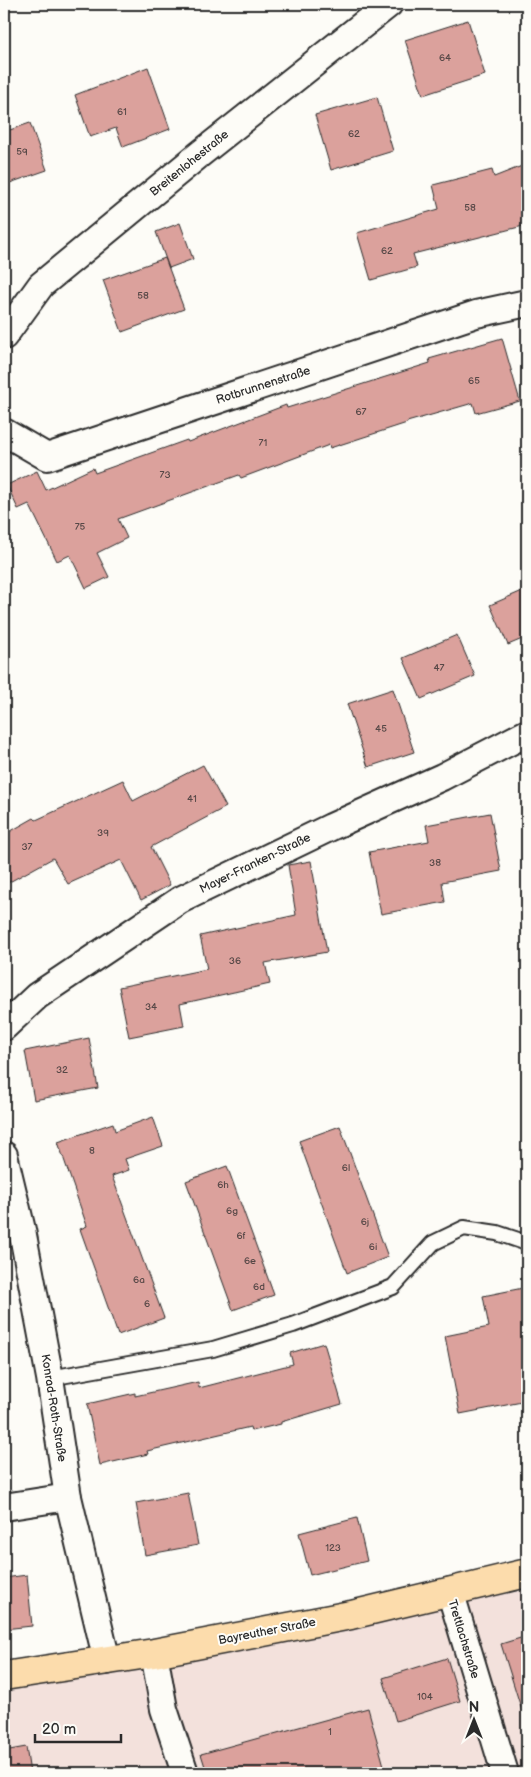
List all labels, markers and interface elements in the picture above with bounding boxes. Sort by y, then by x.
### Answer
house number: 64 [439,52,451,64]
house number: 61 [117,106,127,118]
street label: Breitenlohestraße [147,127,232,200]
house number: 62 [348,128,360,140]
house number: 59 [16,146,28,158]
house number: 58 [464,202,476,214]
house number: 62 [381,245,393,257]
house number: 58 [137,290,149,302]
street label: Rotbrunnenstraße [214,363,312,408]
house number: 65 [468,375,480,387]
house number: 67 [355,406,367,418]
house number: 71 [259,437,268,449]
house number: 73 [159,469,171,481]
house number: 75 [75,521,86,533]
house number: 47 [433,662,445,674]
house number: 45 [375,723,387,735]
house number: 41 [187,793,197,805]
house number: 39 [97,827,109,839]
street label: Mayer-Franken-Straße [197,830,313,897]
house number: 37 [21,841,33,853]
house number: 38 [429,857,441,869]
house number: 36 [229,955,241,967]
house number: 34 [145,1001,157,1013]
house number: 32 [56,1064,68,1076]
house number: 8 [89,1145,95,1157]
house number: 6l [342,1162,350,1174]
house number: 6h [217,1179,229,1191]
house number: 6g [226,1205,238,1217]
house number: 6j [361,1216,369,1228]
house number: 6f [236,1230,246,1242]
house number: 6i [369,1241,377,1253]
house number: 6e [244,1255,256,1267]
house number: 6a [133,1274,145,1286]
house number: 6d [253,1281,265,1293]
house number: 6 [144,1298,150,1310]
street label: Konrad-Roth-Straße [38,1353,69,1463]
house number: 123 [325,1542,341,1554]
street label: Trettlachstraße [444,1598,483,1681]
street label: Bayreuther Straße [217,1615,317,1648]
house number: 104 [417,1691,433,1703]
north arrow [448,1694,498,1744]
text: N [469,1699,479,1716]
scale bar [35,1712,121,1744]
text: 20 m [42,1720,76,1739]
house number: 1 [328,1726,332,1738]

